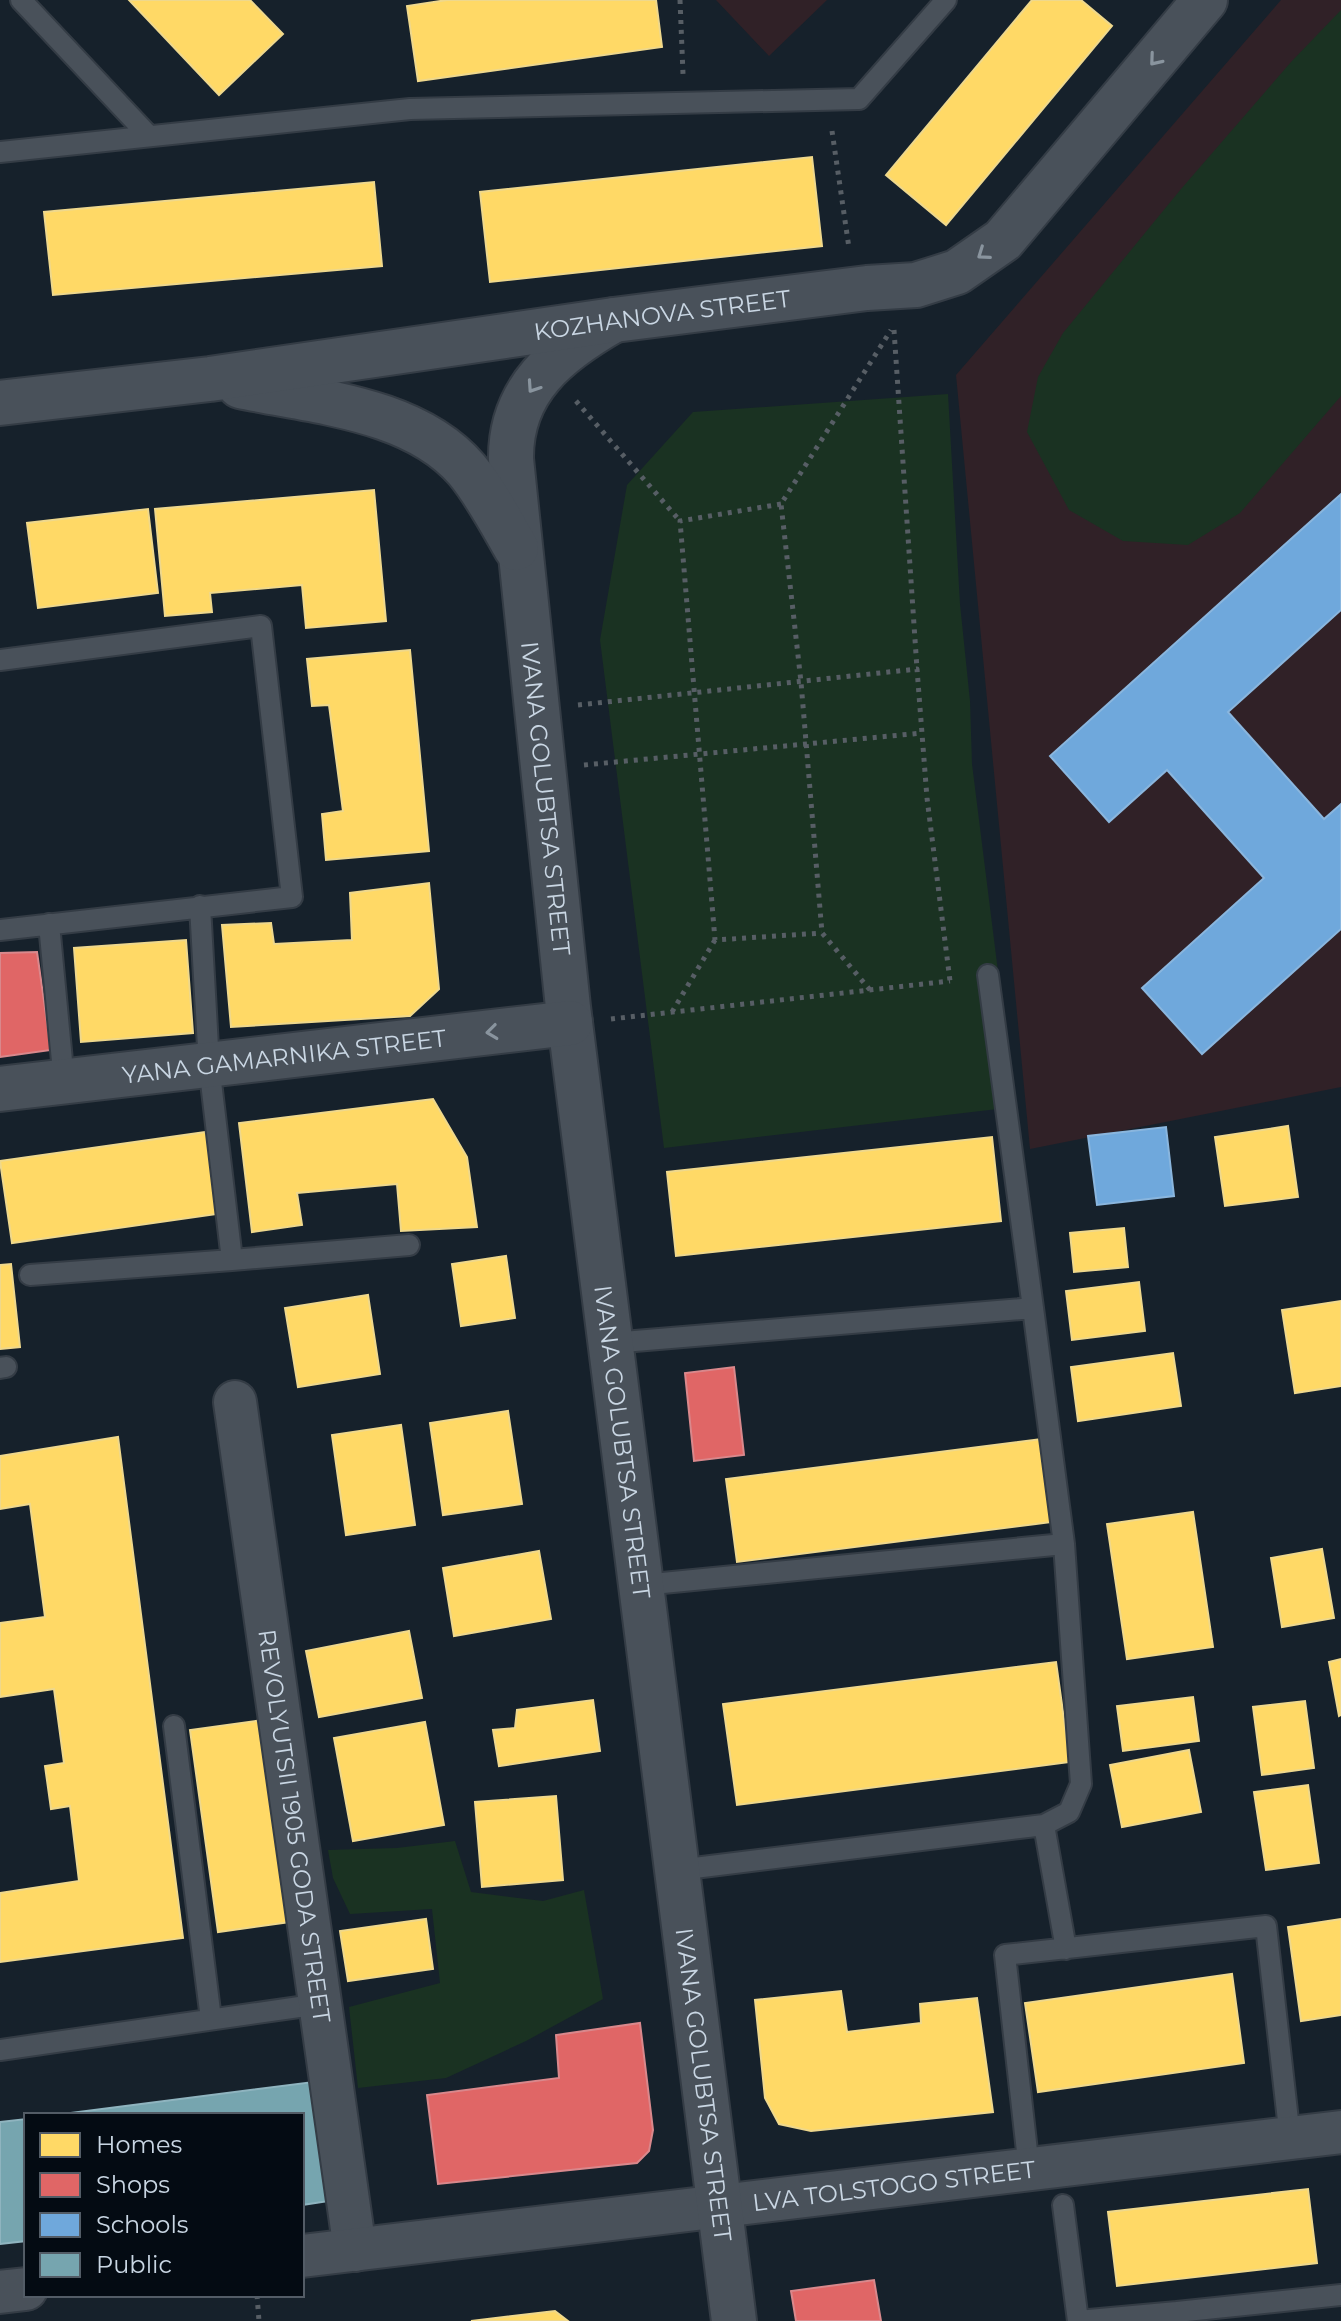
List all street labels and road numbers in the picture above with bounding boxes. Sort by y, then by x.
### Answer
street label: KOZHANOVA STREET [532,283,792,346]
street label: IVANA GOLUBTSA STREET [516,640,577,957]
street label: YANA GAMARNIKA STREET [121,1023,448,1089]
street label: IVANA GOLUBTSA STREET [589,1283,657,1600]
street label: REVOLYUTSII 1905 GODA STREET [253,1627,337,2025]
street label: IVANA GOLUBTSA STREET [670,1926,738,2243]
street label: LVA TOLSTOGO STREET [751,2154,1037,2217]

